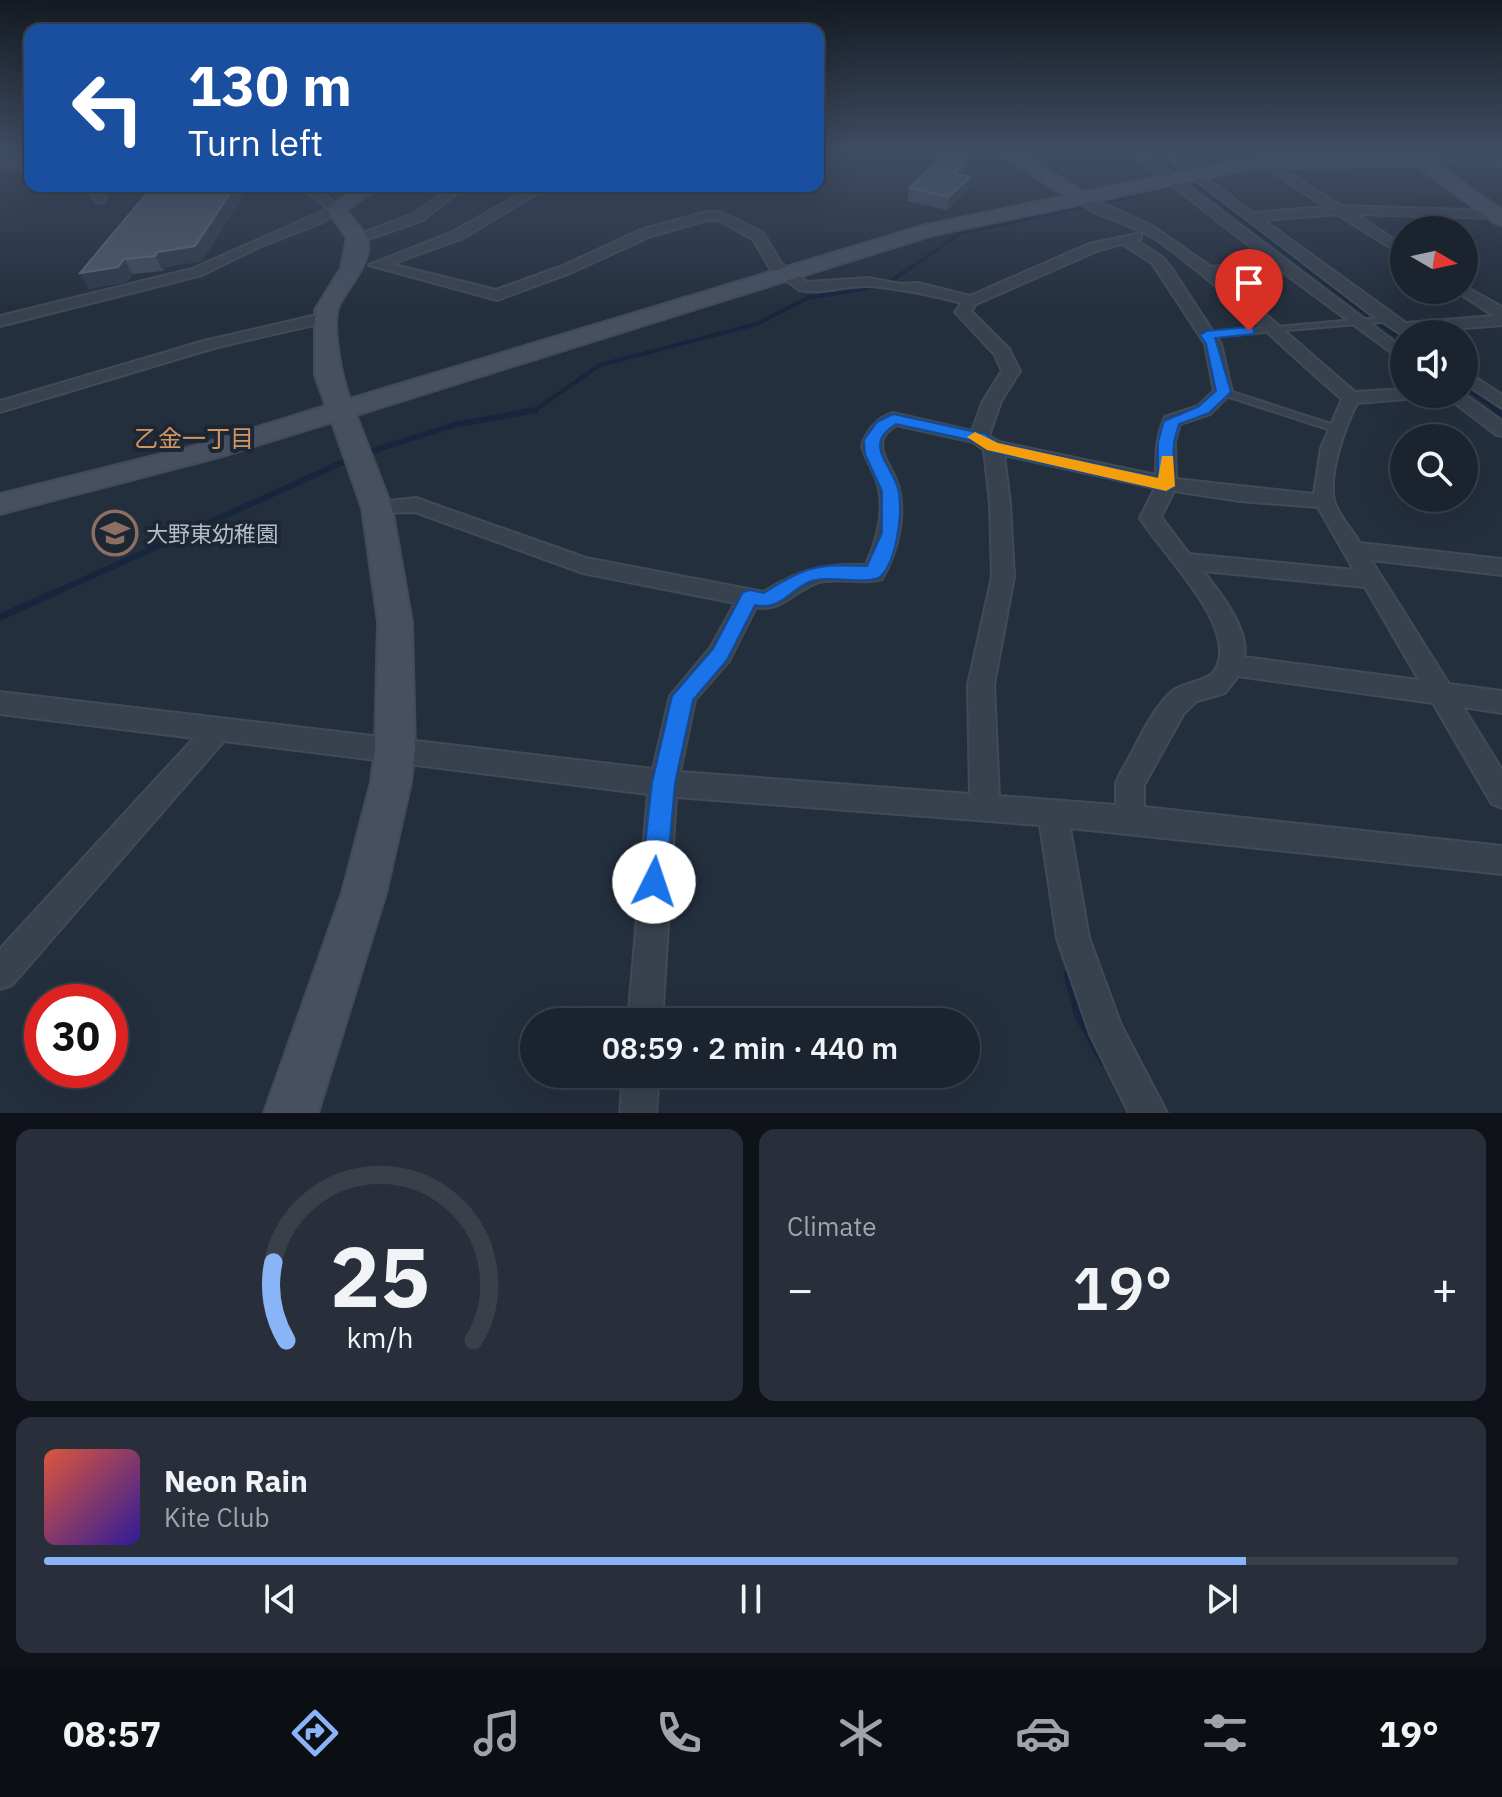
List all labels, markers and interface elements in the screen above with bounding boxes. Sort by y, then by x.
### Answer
text: 130 m [188,49,352,121]
icon: left [56,56,160,160]
text: Turn left [188,119,323,166]
north arrow [1390,216,1478,304]
map controls [1390,216,1478,512]
pin [1215,249,1283,331]
icon: arrive [1227,261,1271,305]
button: sound [1390,320,1478,408]
district label: 乙金一丁目 [134,422,254,454]
button: search [1390,424,1478,512]
school or university icon: 大野東幼稚園 [91,509,139,557]
place label: 大野東幼稚園 [146,519,278,548]
position arrow [612,840,696,924]
speed limit sign: 30 [24,984,128,1088]
text: 08:59 · 2 min · 440 m [602,1028,898,1067]
text: Climate [787,1209,877,1243]
text: 25 [330,1222,429,1330]
text: 19° [1072,1248,1173,1327]
text: − [787,1260,813,1317]
text: + [1432,1260,1458,1317]
text: km/h [346,1319,413,1356]
text: Neon Rain [164,1461,308,1500]
text: Kite Club [164,1500,269,1534]
icon: previous [258,1577,302,1621]
icon: pause [729,1577,773,1621]
icon: next [1200,1577,1244,1621]
icon: directions [287,1705,343,1761]
icon: music [469,1705,525,1761]
icon: phone [651,1705,707,1761]
icon: climate [833,1705,889,1761]
icon: car [1015,1705,1071,1761]
icon: filters [1197,1705,1253,1761]
text: 08:57 [63,1710,161,1757]
text: 19° [1379,1710,1439,1757]

